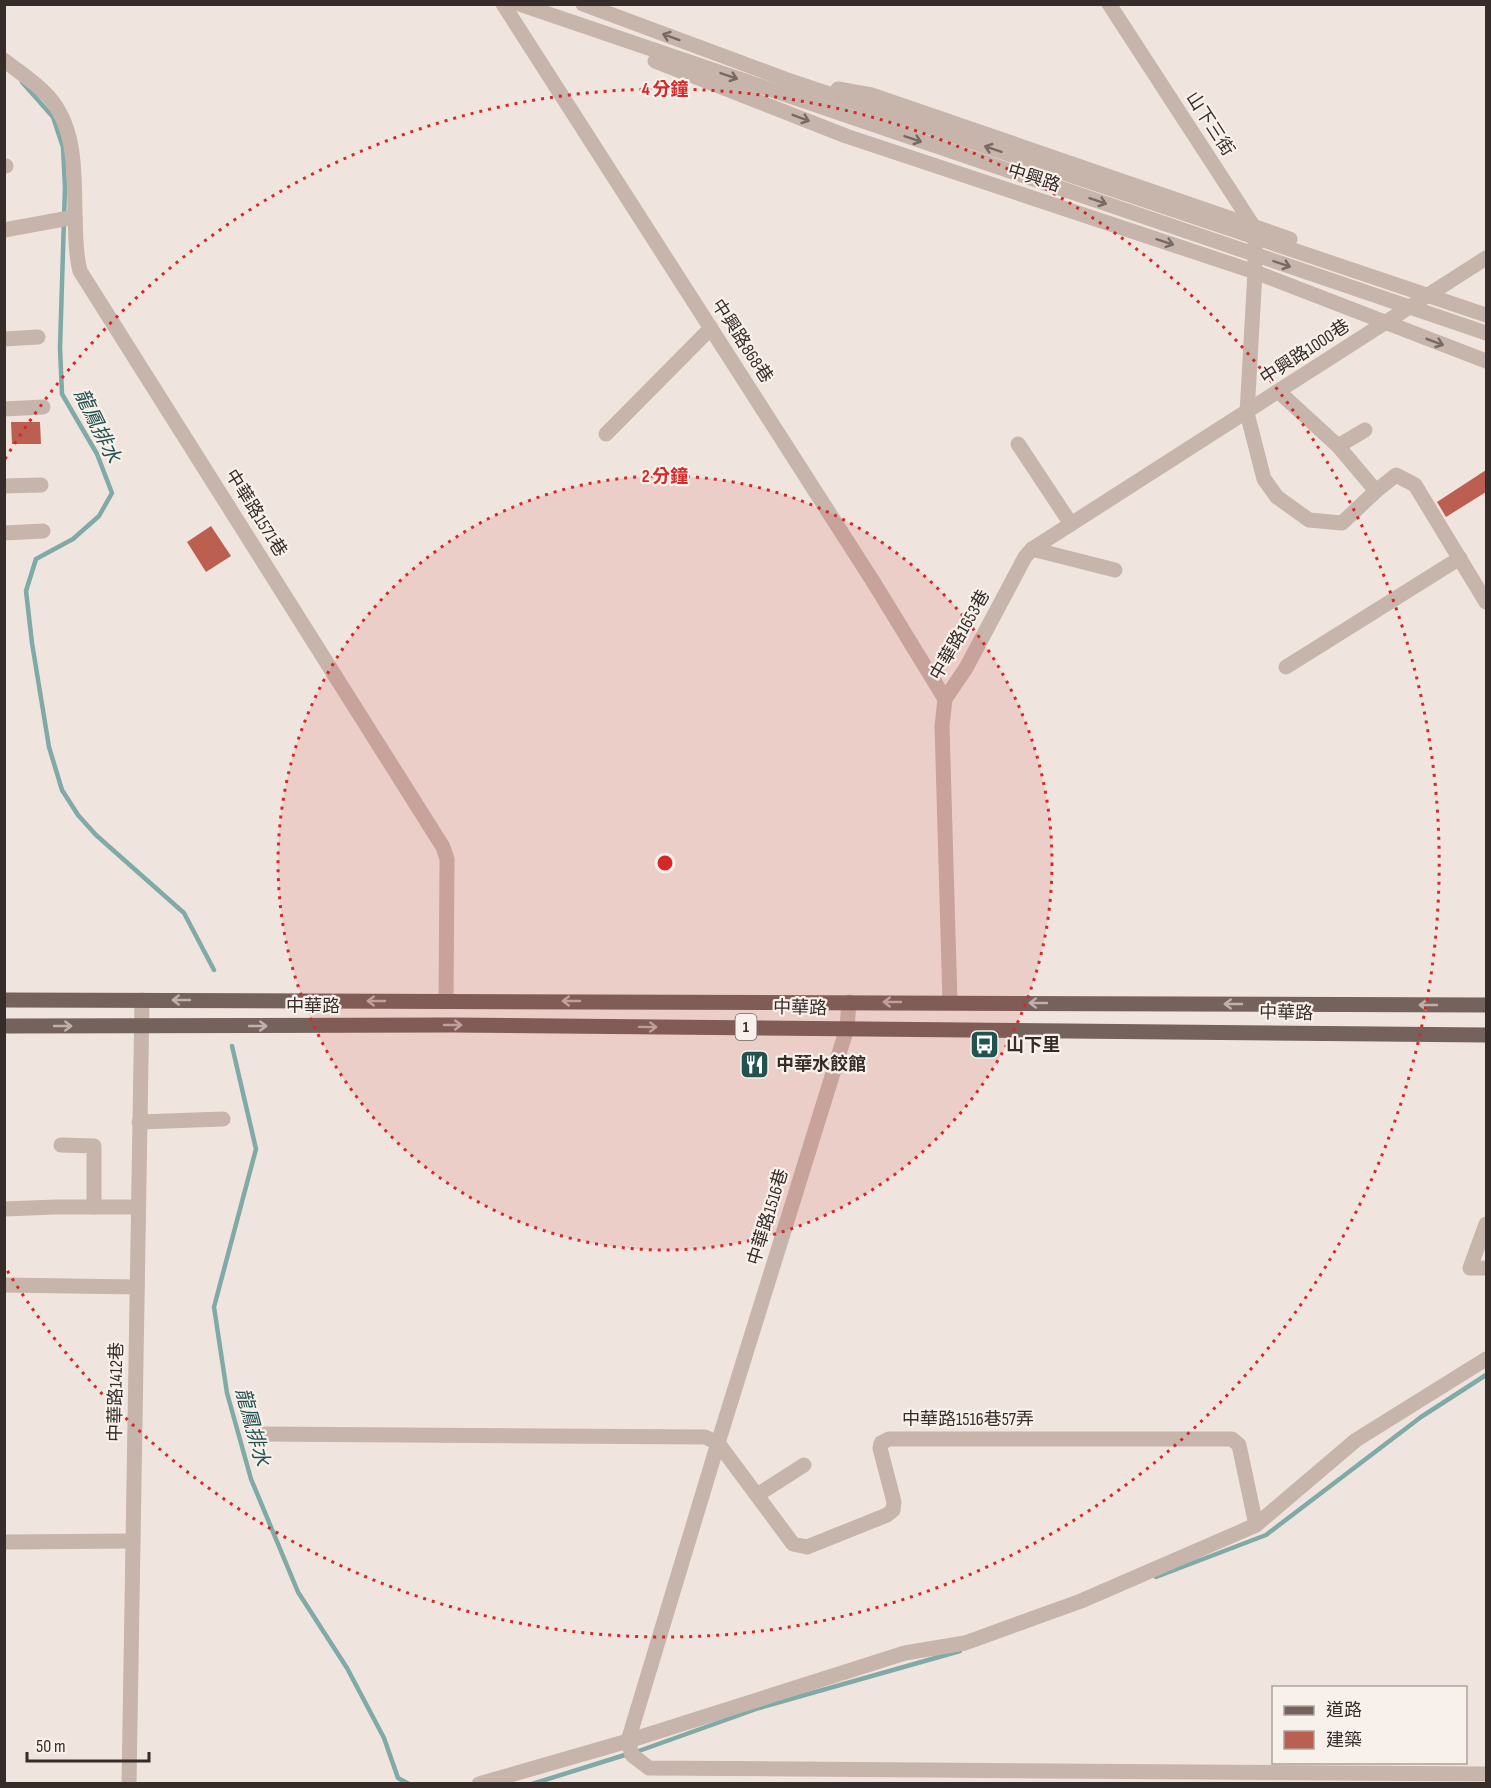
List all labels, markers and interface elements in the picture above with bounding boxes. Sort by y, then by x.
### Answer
one-way arrow [662,31,681,42]
one-way arrow [719,71,738,82]
text: 4 分鐘 [641,79,689,100]
street label: 山下三街 [1182,88,1238,160]
one-way arrow [792,113,810,124]
one-way arrow [903,134,922,145]
one-way arrow [984,143,1003,154]
street label: 中興路 [1005,160,1063,196]
one-way arrow [1088,197,1107,208]
one-way arrow [1155,237,1174,248]
one-way arrow [1273,259,1292,270]
street label: 中興路868巷 [707,295,777,387]
street label: 中興路1000巷 [1256,315,1354,389]
one-way arrow [1425,337,1444,348]
water label: 龍鳳排水 [69,385,126,468]
street label: 中華路1571巷 [221,465,291,561]
text: 2 分鐘 [642,466,688,487]
street label: 中華路1653巷 [926,586,994,684]
centre of rings [655,853,675,873]
one-way arrow [171,994,191,1006]
one-way arrow [366,995,386,1007]
one-way arrow [561,995,581,1007]
street label: 中華路 [286,996,340,1017]
one-way arrow [882,996,902,1008]
street label: 中華路 [773,997,827,1019]
one-way arrow [1029,997,1049,1009]
one-way arrow [1224,998,1244,1010]
one-way arrow [1419,999,1439,1011]
street label: 中華路 [1259,1002,1313,1024]
road number: 1 [736,1014,756,1040]
one-way arrow [442,1019,462,1031]
one-way arrow [52,1020,72,1032]
one-way arrow [247,1020,267,1032]
one-way arrow [637,1021,657,1032]
bus stop icon: 山下里 [969,1029,1001,1061]
place label: 山下里 [1006,1035,1060,1056]
restaurant icon: 中華水餃館 [739,1048,771,1080]
place label: 中華水餃館 [776,1054,866,1075]
street label: 中華路1516巷 [743,1166,793,1268]
street label: 中華路1412巷 [105,1342,127,1442]
water label: 龍鳳排水 [230,1385,274,1470]
street label: 中華路1516巷57弄 [902,1409,1034,1430]
legend [1272,1686,1467,1764]
text: 道路 [1326,1700,1362,1721]
scale bar [27,1725,148,1763]
text: 建築 [1326,1730,1362,1751]
text: 50 m [36,1736,66,1757]

